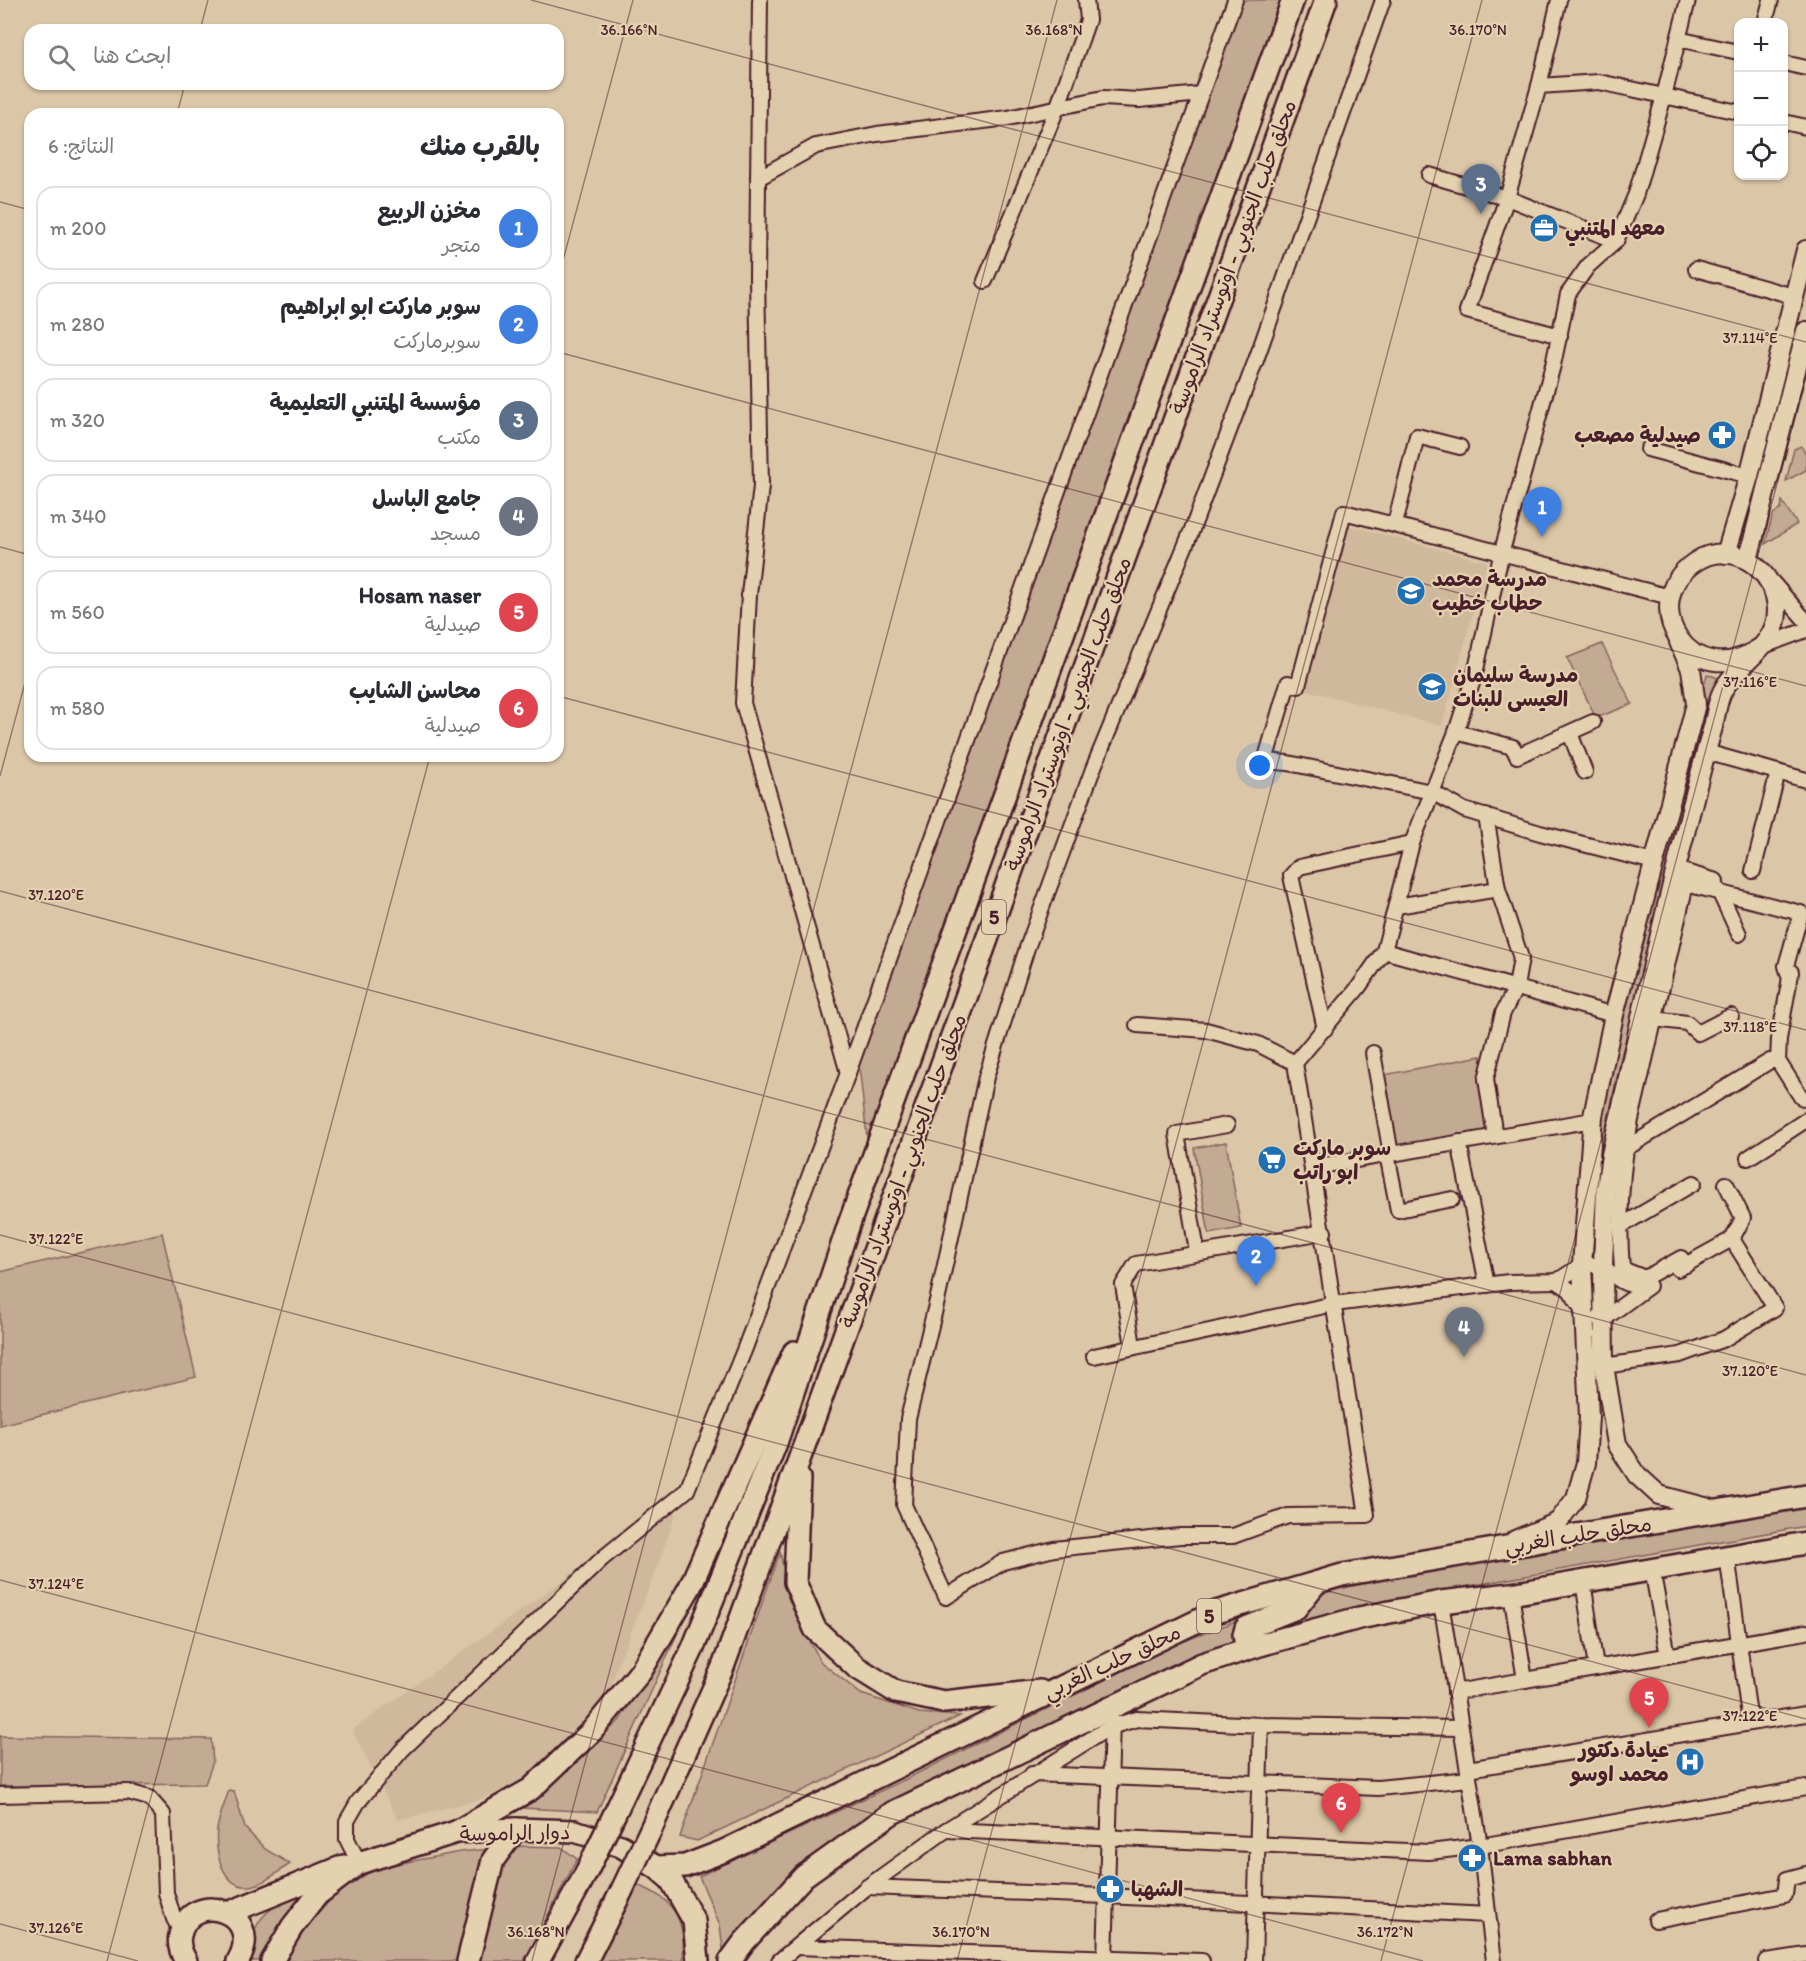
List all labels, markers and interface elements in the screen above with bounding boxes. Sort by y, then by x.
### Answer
map controls [1734,18,1788,180]
button: + [1734,18,1788,72]
text: 36.166°N [600,21,658,39]
text: 36.168°N [1025,21,1083,39]
text: 36.170°N [1449,21,1507,39]
search box [24,24,564,90]
icon: search [45,41,78,74]
text: ابحث هنا [93,42,172,69]
button: − [1734,72,1788,126]
street label: محلق حلب الجنوبي - اوتوستراد الراموسة [1164,96,1308,420]
button: locate [1734,126,1788,180]
text: بالقرب منك [420,130,540,162]
text: النتائج: 6 [48,134,114,158]
pin: 3 [1462,164,1500,214]
text: مخزن الربيع [377,197,481,224]
office icon: معهد المتنبي [1528,212,1560,244]
place label: معهد المتنبي [1565,215,1666,247]
text: 200 m [50,216,107,240]
text: 1 [514,216,523,240]
text: متجر [442,233,481,257]
text: سوبر ماركت ابو ابراهيم [280,293,481,320]
text: 280 m [50,312,105,336]
text: 2 [513,312,524,336]
text: سوبرماركت [393,329,481,353]
text: 37.114°E [1723,329,1777,347]
text: مؤسسة المتنبي التعليمية [269,389,481,416]
text: 320 m [50,408,105,432]
text: 3 [513,408,524,432]
pharmacy icon: صيدلية مصعب [1706,419,1738,451]
place label: صيدلية مصعب [1574,422,1701,448]
text: مكتب [437,425,481,449]
text: جامع الباسل [372,485,481,512]
pin: 1 [1522,488,1562,537]
text: 340 m [50,504,107,528]
text: 4 [512,504,525,528]
text: مسجد [430,521,481,545]
street label: محلق حلب الجنوبي - اوتوستراد الراموسة [999,553,1143,877]
place label: مدرسة محمد حطاب خطيب [1432,566,1547,616]
school or university icon: مدرسة محمد حطاب خطيب [1395,575,1427,607]
text: Hosam naser [359,582,481,609]
text: 560 m [50,600,105,624]
text: 5 [513,600,524,624]
text: صيدلية [425,612,481,636]
place label: مدرسة سليمان العيسى للبنات [1453,662,1579,712]
school or university icon: مدرسة سليمان العيسى للبنات [1416,671,1448,703]
text: 37.116°E [1723,673,1777,691]
text: محاسن الشايب [349,677,481,704]
text: 580 m [50,696,105,720]
text: 6 [513,696,524,720]
text: صيدلية [425,713,481,737]
your location [1245,751,1274,780]
text: 37.120°E [28,886,84,904]
road number: 5 [982,900,1006,934]
street label: محلق حلب الجنوبي - اوتوستراد الراموسة [834,1010,978,1334]
text: 37.118°E [1723,1018,1777,1036]
place label: سوبر ماركت ابو راتب [1293,1135,1391,1185]
supermarket icon: سوبر ماركت ابو راتب [1256,1144,1288,1176]
text: 37.122°E [29,1230,83,1248]
pin: 2 [1236,1236,1276,1286]
pin: 4 [1444,1308,1484,1357]
text: 37.120°E [1722,1362,1778,1380]
street label: محلق حلب الغربي [1503,1511,1654,1565]
text: 37.124°E [28,1575,84,1593]
road number: 5 [1197,1599,1221,1633]
street label: محلق حلب الغربي [1039,1619,1187,1711]
pin: 5 [1630,1678,1668,1728]
text: 37.122°E [1723,1707,1777,1725]
place label: عيادة دكتور محمد اوسو [1569,1737,1669,1787]
hospital icon: عيادة دكتور محمد اوسو [1674,1746,1706,1778]
pin: 6 [1322,1784,1360,1833]
street label: دوار الراموسة [459,1819,571,1847]
pharmacy icon: Lama sabhan [1456,1842,1488,1874]
place label: Lama sabhan [1493,1845,1613,1870]
pharmacy icon: الشهبا [1094,1873,1126,1905]
place label: الشهبا [1131,1876,1183,1902]
text: 37.126°E [29,1919,83,1937]
text: 36.168°N [507,1923,565,1941]
text: 36.170°N [932,1923,990,1941]
text: 36.172°N [1357,1923,1413,1941]

